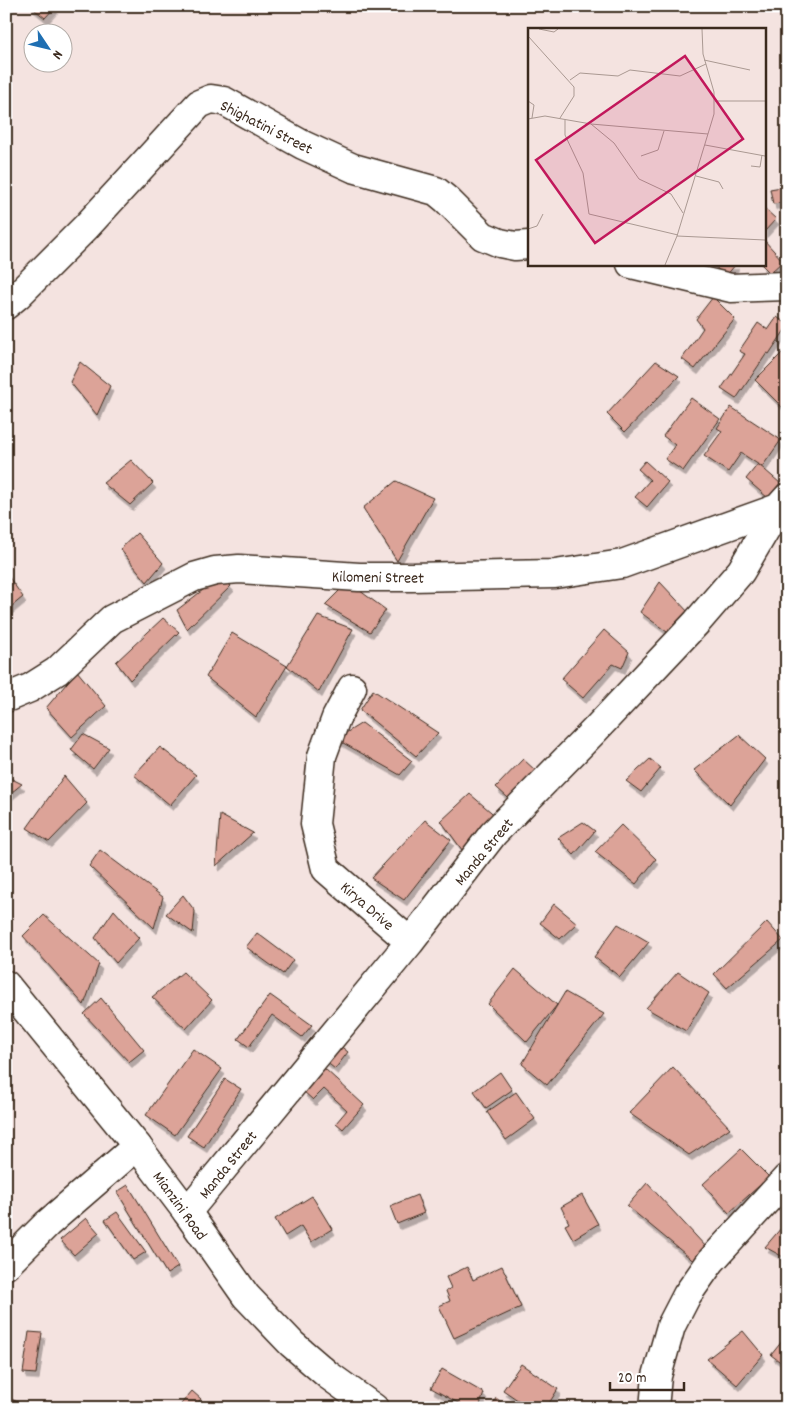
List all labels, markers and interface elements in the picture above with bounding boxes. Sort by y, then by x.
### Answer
north arrow [22,22,72,72]
inset map [528,28,766,265]
text: N [47,46,67,63]
street label: Shighatini Street [216,95,316,161]
street label: Kilomeni Street [332,566,424,591]
street label: Manda Street [450,814,520,891]
street label: Kirya Drive [334,877,398,937]
street label: Manda Street [194,1126,264,1205]
street label: Mianzini Road [146,1167,212,1246]
scale bar [610,1359,684,1391]
text: 20 m [618,1368,646,1390]

